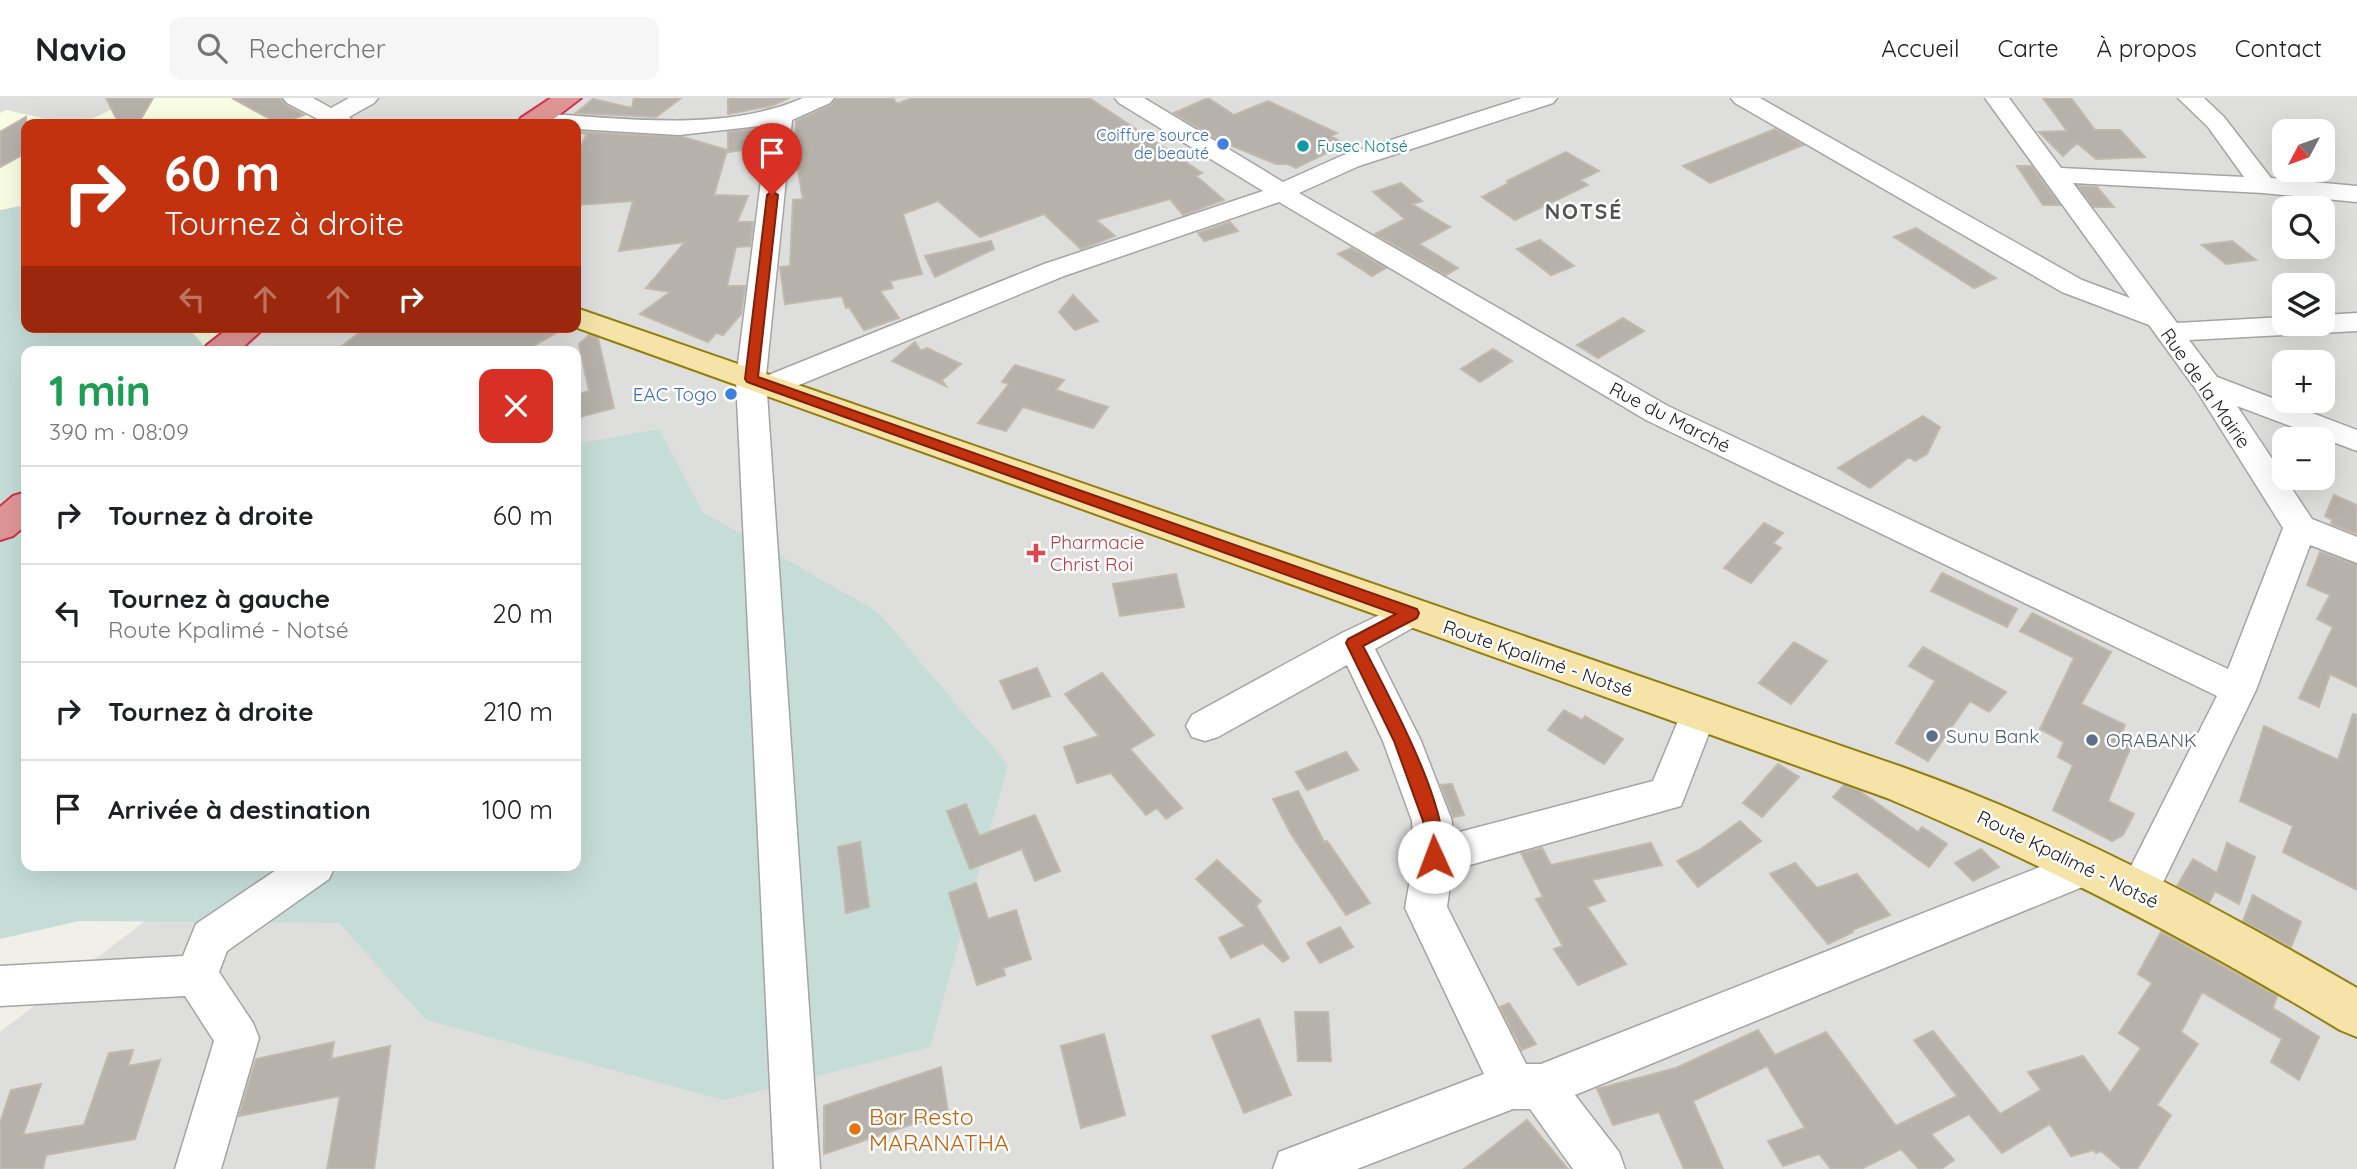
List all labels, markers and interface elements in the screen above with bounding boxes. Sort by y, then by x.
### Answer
search box [169,17,659,80]
text: Navio [35,28,127,69]
icon: search [193,29,231,67]
text: Rechercher [249,32,386,65]
text: Accueil [1881,33,1960,63]
text: Carte [1998,33,2059,63]
text: À propos [2097,33,2197,63]
text: Contact [2235,33,2322,63]
north arrow [2272,119,2334,182]
map controls [2272,119,2335,490]
pin [742,123,802,195]
place label: Coiffure source de beauté [1096,125,1209,163]
icon: arrive [753,134,791,172]
marker: Coiffure source de beauté [1215,136,1231,152]
place label: Fusec Notsé [1317,136,1408,156]
marker: Fusec Notsé [1295,138,1311,154]
text: 60 m [164,142,280,203]
icon: right [49,147,140,238]
button: search [2272,196,2335,259]
district label: NOTSÉ [1545,198,1623,224]
text: Tournez à droite [164,203,404,243]
button: layers [2272,273,2335,336]
icon: left [173,280,211,318]
icon: ahead [246,280,284,318]
icon: ahead [319,280,357,318]
icon: right [392,280,430,318]
street label: Rue de la Mairie [2156,323,2256,453]
button: + [2272,350,2335,413]
text: 1 min [49,364,151,417]
button: close [479,369,553,443]
street label: Rue du Marché [1605,376,1735,458]
place label: EAC Togo [633,382,717,406]
marker: EAC Togo [723,386,739,402]
text: 390 m · 08:09 [49,417,189,446]
button: − [2272,427,2335,490]
icon: right [49,496,87,534]
text: Tournez à droite [108,499,313,532]
text: 60 m [493,499,553,532]
place label: Pharmacie Christ Roi [1050,530,1144,576]
marker: Pharmacie Christ Roi [1028,545,1044,561]
text: Tournez à gauche [108,582,330,615]
icon: left [49,594,87,632]
text: 20 m [492,597,553,630]
street label: Route Kpalimé - Notsé [1440,614,1636,702]
text: Route Kpalimé - Notsé [108,615,349,644]
icon: right [49,692,87,730]
text: Tournez à droite [108,695,313,728]
text: 210 m [483,695,553,728]
place label: Sunu Bank [1946,724,2040,748]
marker: Sunu Bank [1924,728,1940,744]
place label: ORABANK [2106,728,2197,752]
marker: ORABANK [2084,732,2100,748]
icon: arrive [49,790,87,828]
text: Arrivée à destination [108,793,371,826]
text: 100 m [482,793,553,826]
street label: Route Kpalimé - Notsé [1973,805,2163,913]
position arrow [1397,820,1471,894]
place label: Bar Resto MARANATHA [869,1102,1009,1157]
marker: Bar Resto MARANATHA [847,1121,863,1137]

